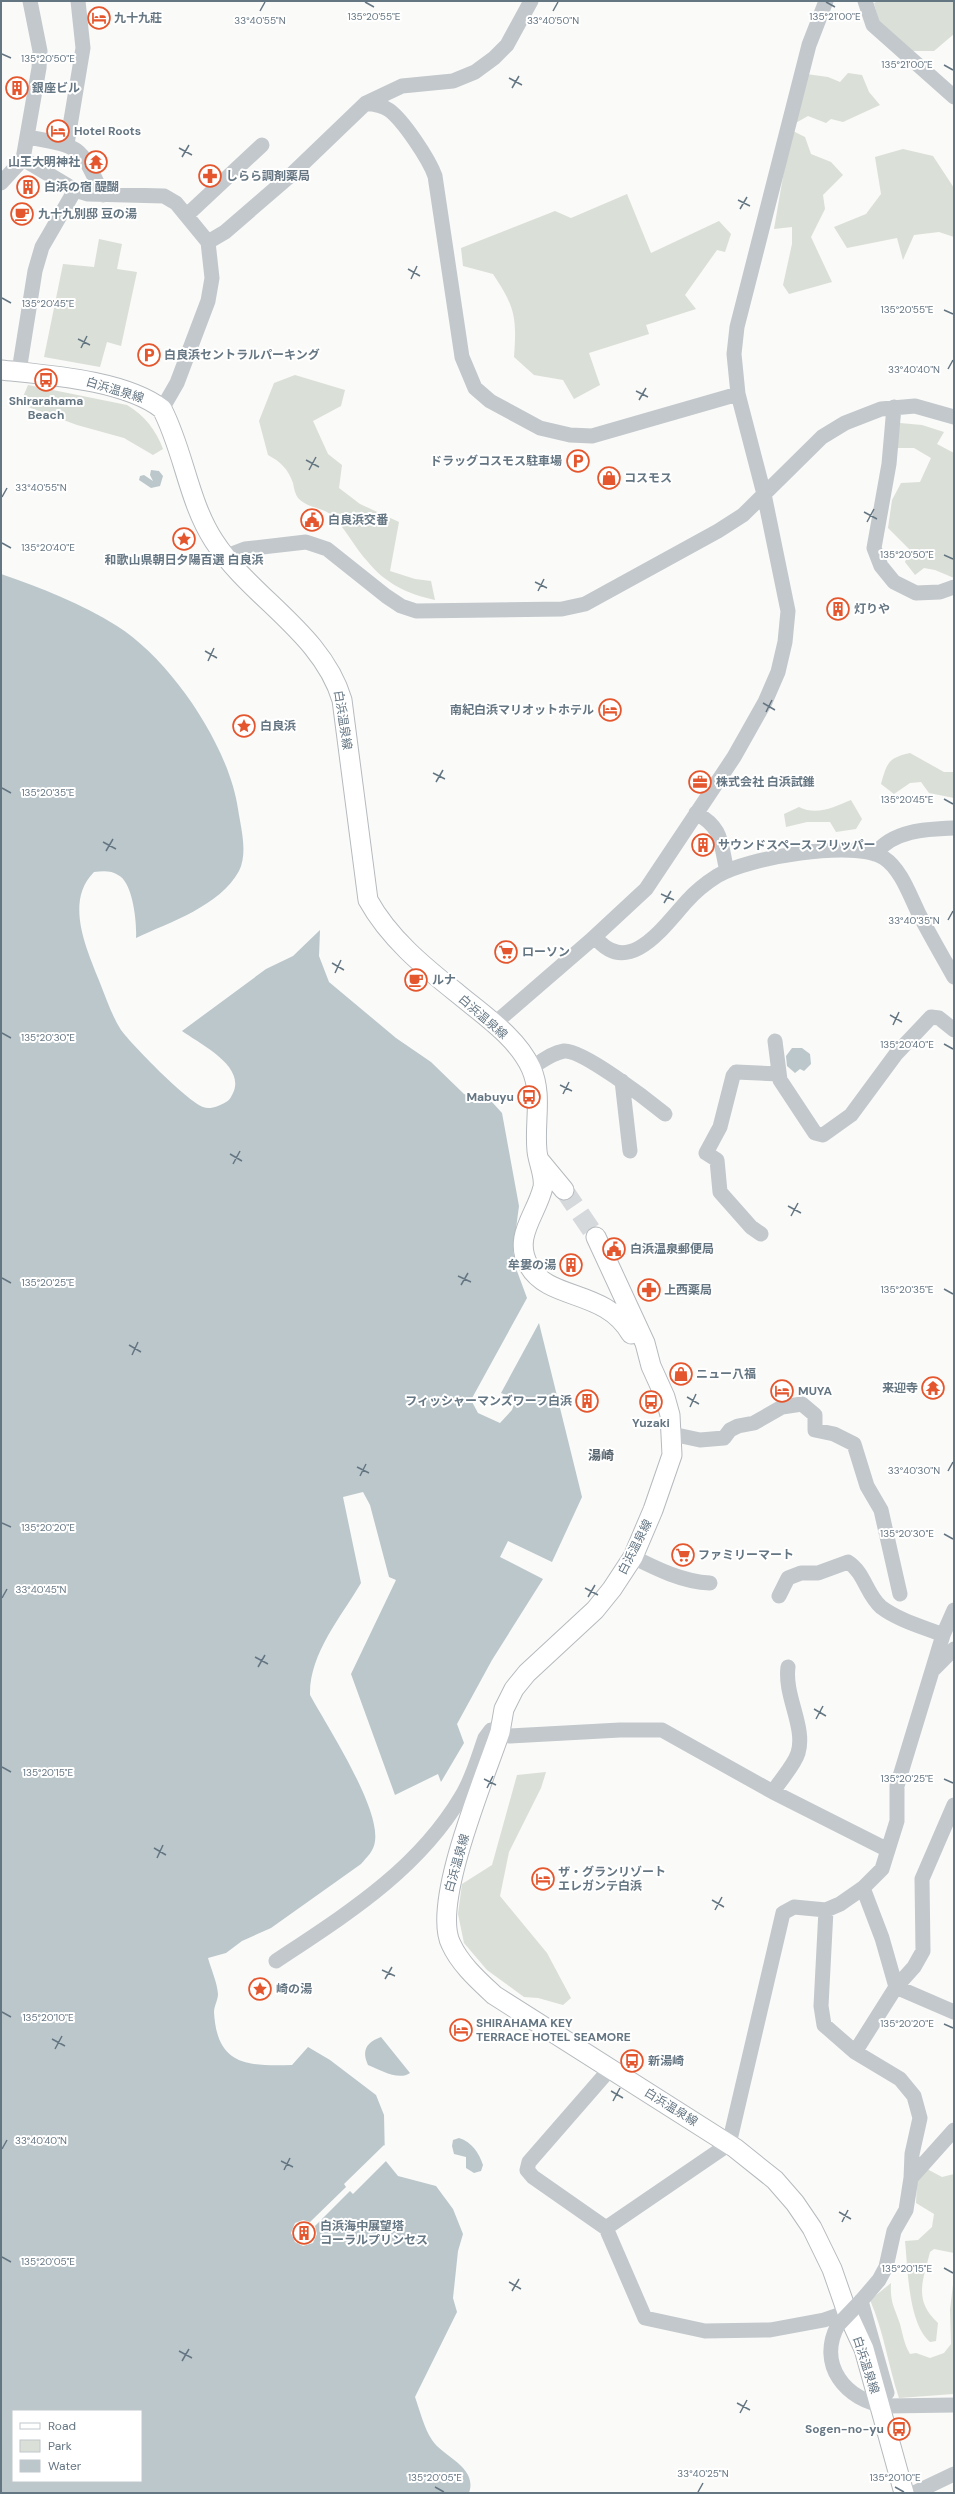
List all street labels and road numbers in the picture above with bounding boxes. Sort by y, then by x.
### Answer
street label: 白浜温泉線 [84,374,146,406]
street label: 白浜温泉線 [330,689,356,751]
street label: 白浜温泉線 [455,991,511,1043]
street label: 白浜温泉線 [614,1517,656,1577]
street label: 白浜温泉線 [441,1832,473,1894]
street label: 白浜温泉線 [641,2084,701,2130]
street label: 白浜温泉線 [849,2334,883,2396]

